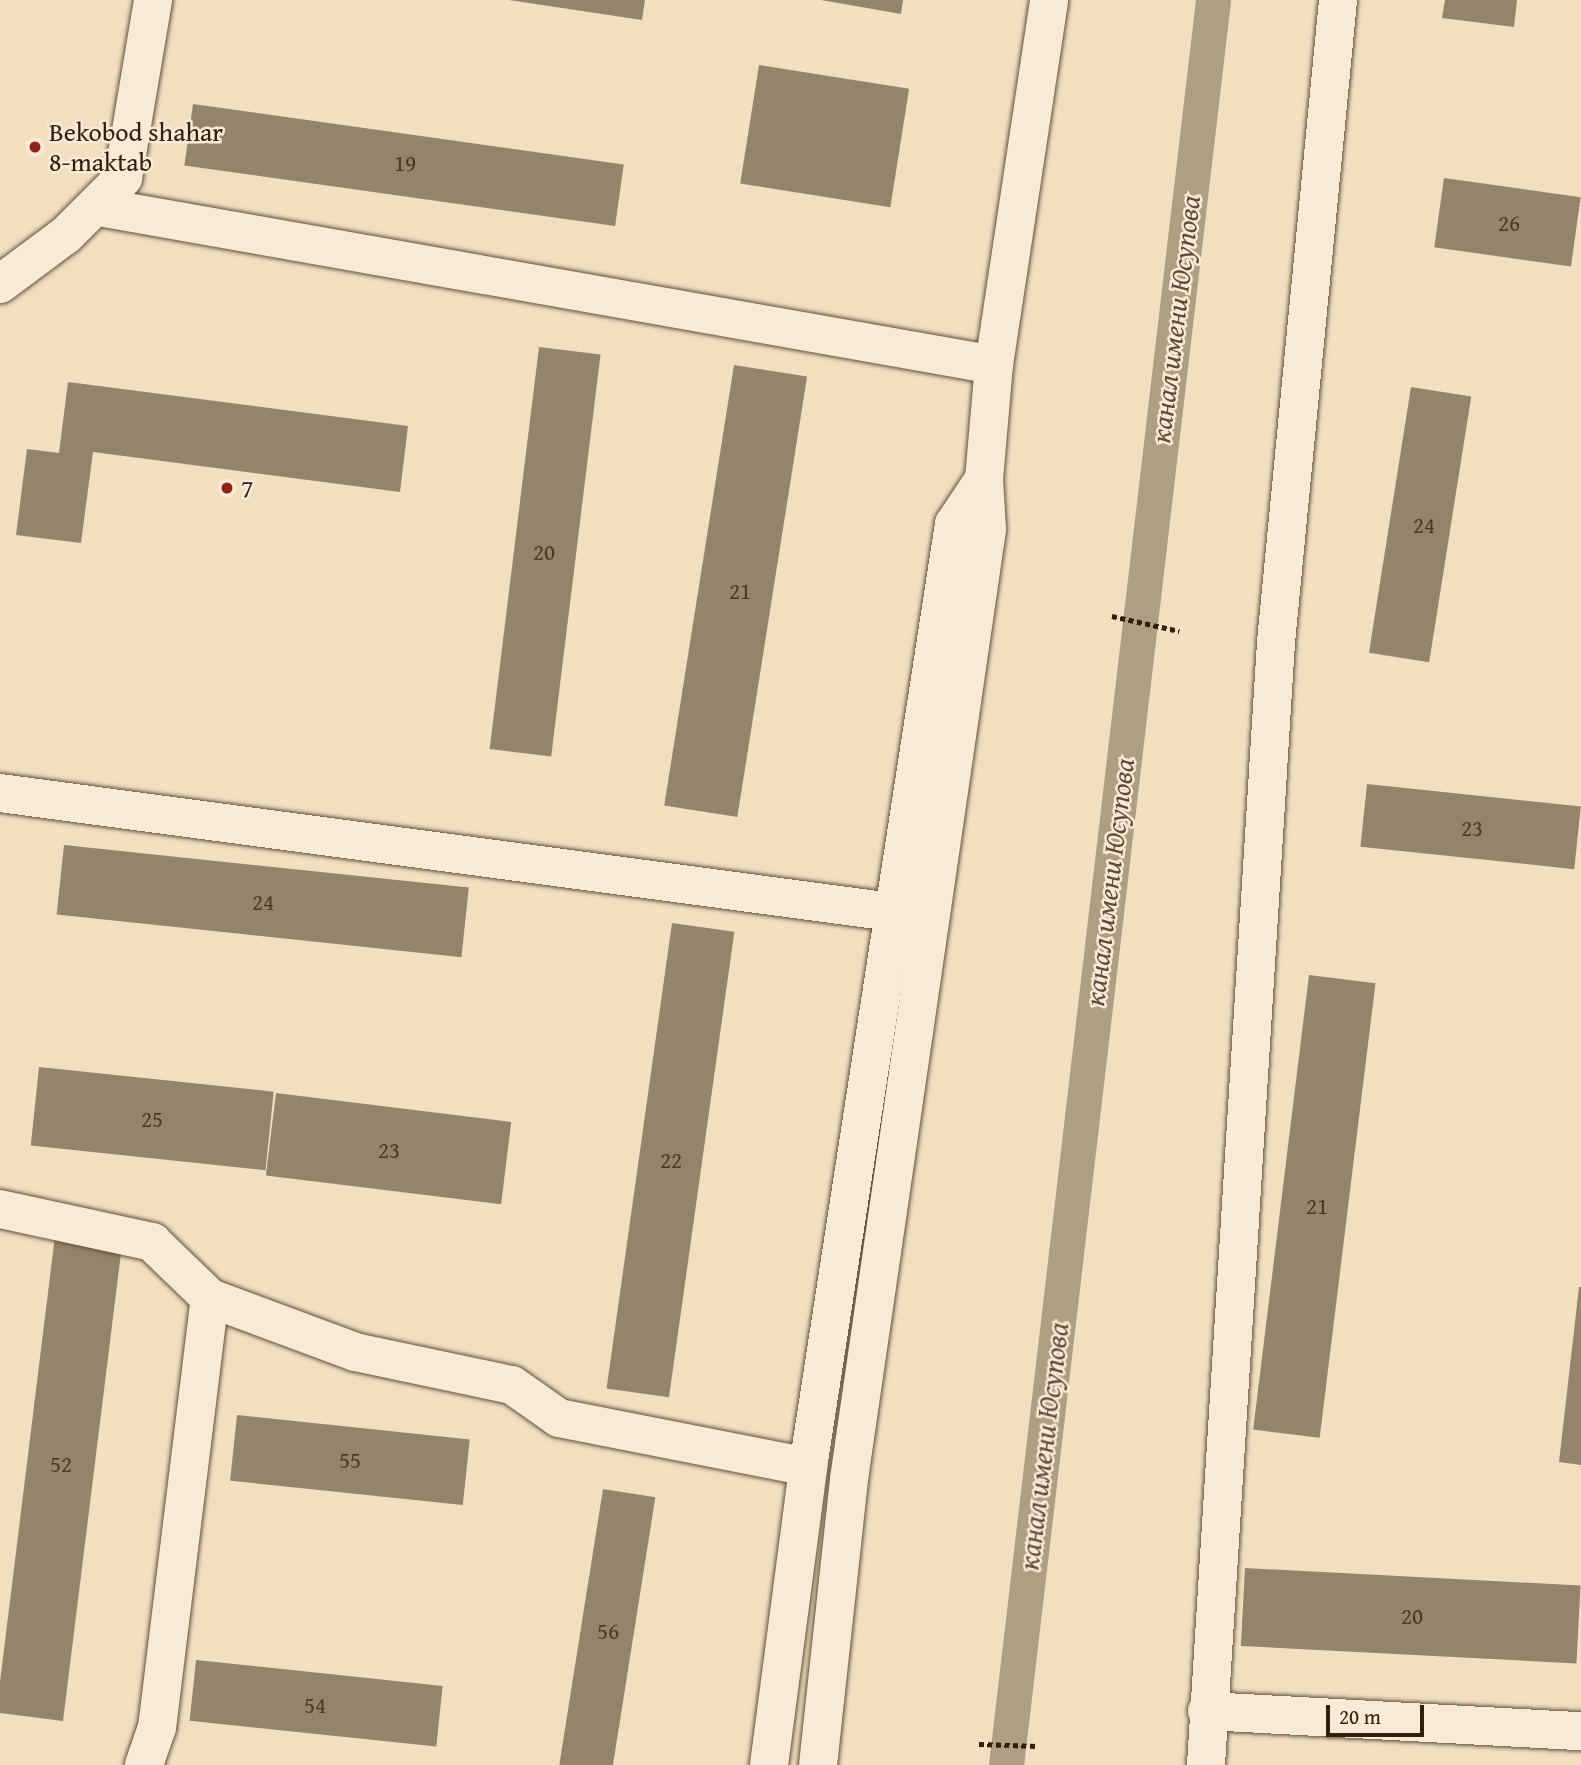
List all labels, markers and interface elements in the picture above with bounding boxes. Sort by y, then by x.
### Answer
place label: Bekobod shahar 8-maktab [49,116,223,178]
marker: Bekobod shahar 8-maktab [27,139,43,155]
house number: 19 [394,149,416,177]
water label: канал имени Юсупова [1143,193,1207,445]
house number: 26 [1498,209,1520,237]
place label: 7 [241,472,254,504]
marker: 7 [219,480,235,496]
house number: 24 [1413,511,1435,539]
house number: 20 [533,538,555,566]
house number: 21 [729,577,751,605]
water label: канал имени Юсупова [1077,756,1141,1008]
house number: 23 [1461,814,1483,842]
house number: 24 [252,888,274,916]
house number: 25 [141,1105,163,1133]
house number: 23 [378,1136,400,1164]
house number: 22 [660,1146,682,1174]
house number: 21 [1306,1192,1328,1220]
water label: канал имени Юсупова [1011,1320,1075,1572]
house number: 55 [339,1446,361,1474]
house number: 52 [50,1450,72,1478]
house number: 20 [1401,1602,1423,1630]
house number: 56 [597,1617,619,1645]
house number: 54 [304,1691,326,1719]
scale bar [1329,1692,1427,1736]
text: 20 m [1339,1701,1381,1732]

